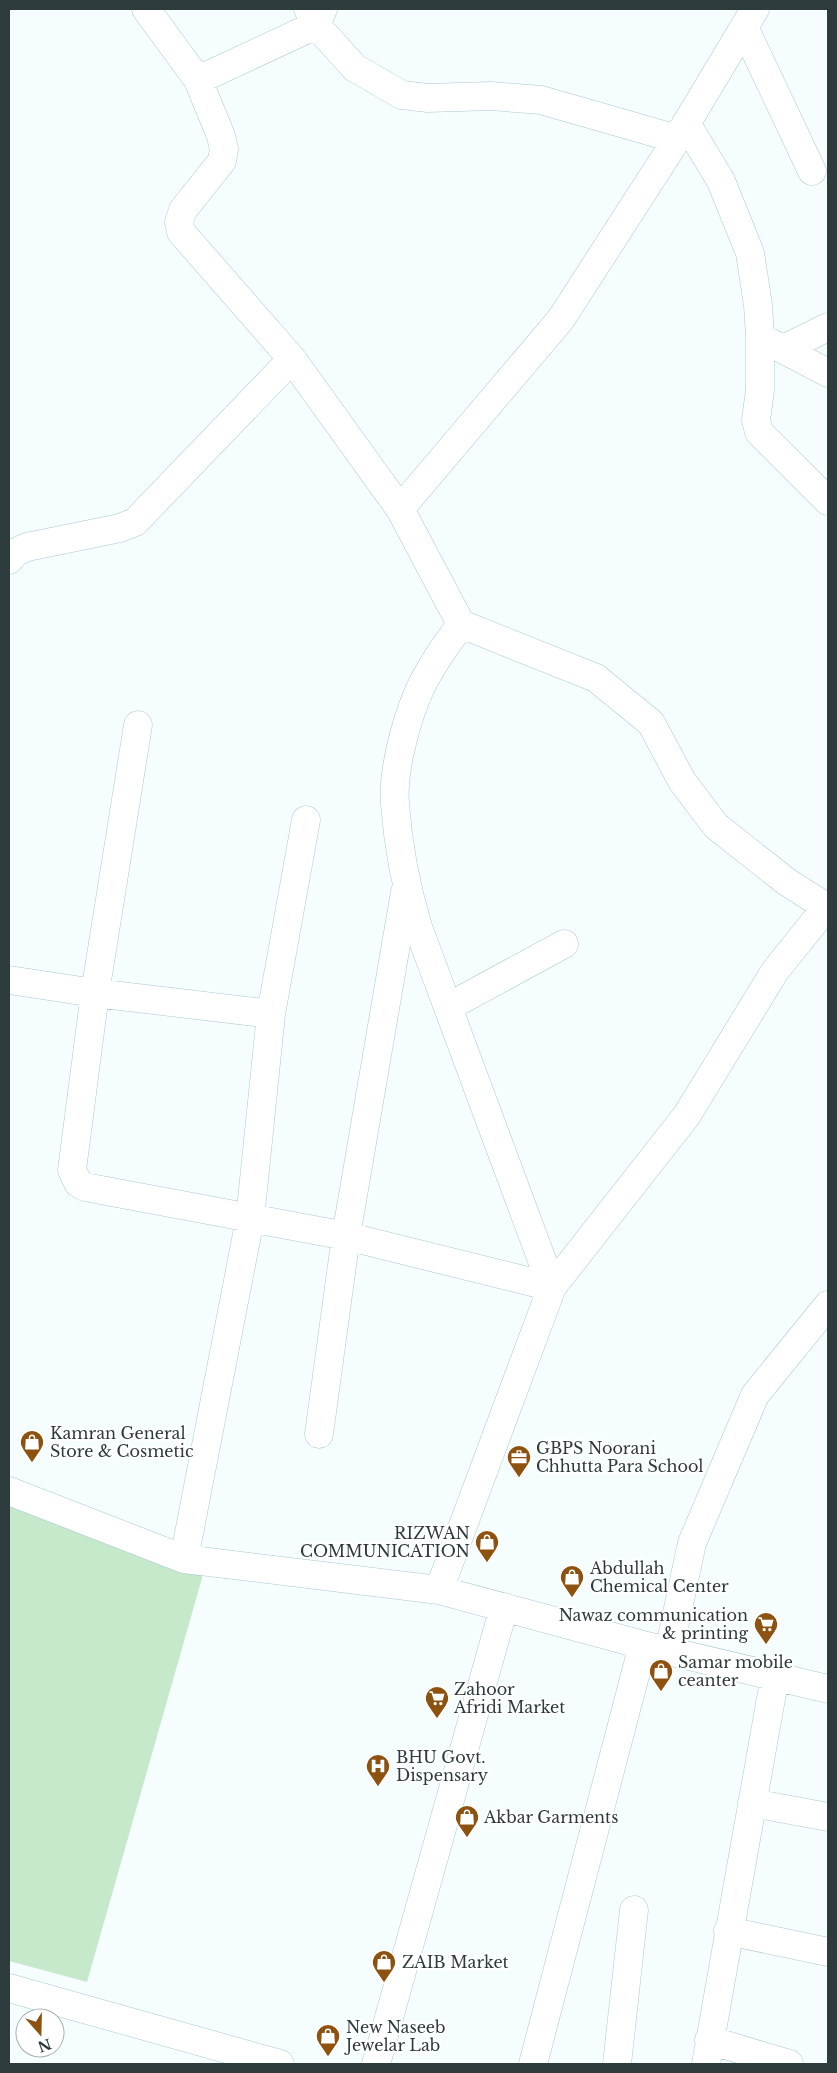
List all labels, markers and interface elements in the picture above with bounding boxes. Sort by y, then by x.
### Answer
place label: Kamran General Store & Cosmetic [50,1423,194,1461]
shop icon: Kamran General Store & Cosmetic [19,1429,45,1463]
place label: GBPS Noorani Chhutta Para School [536,1438,704,1476]
office icon: GBPS Noorani Chhutta Para School [506,1444,532,1478]
place label: RIZWAN COMMUNICATION [300,1523,470,1561]
shop icon: RIZWAN COMMUNICATION [474,1529,500,1563]
place label: Abdullah Chemical Center [589,1558,729,1596]
shop icon: Abdullah Chemical Center [559,1564,585,1598]
place label: Nawaz communication & printing [559,1605,748,1643]
supermarket icon: Nawaz communication & printing [753,1611,779,1645]
place label: Samar mobile ceanter [678,1652,793,1690]
shop icon: Samar mobile ceanter [648,1658,674,1692]
place label: Zahoor Afridi Market [453,1679,565,1717]
supermarket icon: Zahoor Afridi Market [424,1685,450,1719]
place label: BHU Govt. Dispensary [396,1747,489,1785]
hospital icon: BHU Govt. Dispensary [365,1753,391,1787]
shop icon: Akbar Garments [454,1804,480,1838]
place label: Akbar Garments [483,1807,618,1827]
shop icon: ZAIB Market [371,1949,397,1983]
place label: ZAIB Market [402,1952,509,1972]
north arrow [15,2008,65,2058]
place label: New Naseeb Jewelar Lab [344,2017,445,2055]
shop icon: New Naseeb Jewelar Lab [315,2023,341,2057]
text: N [35,2035,54,2056]

